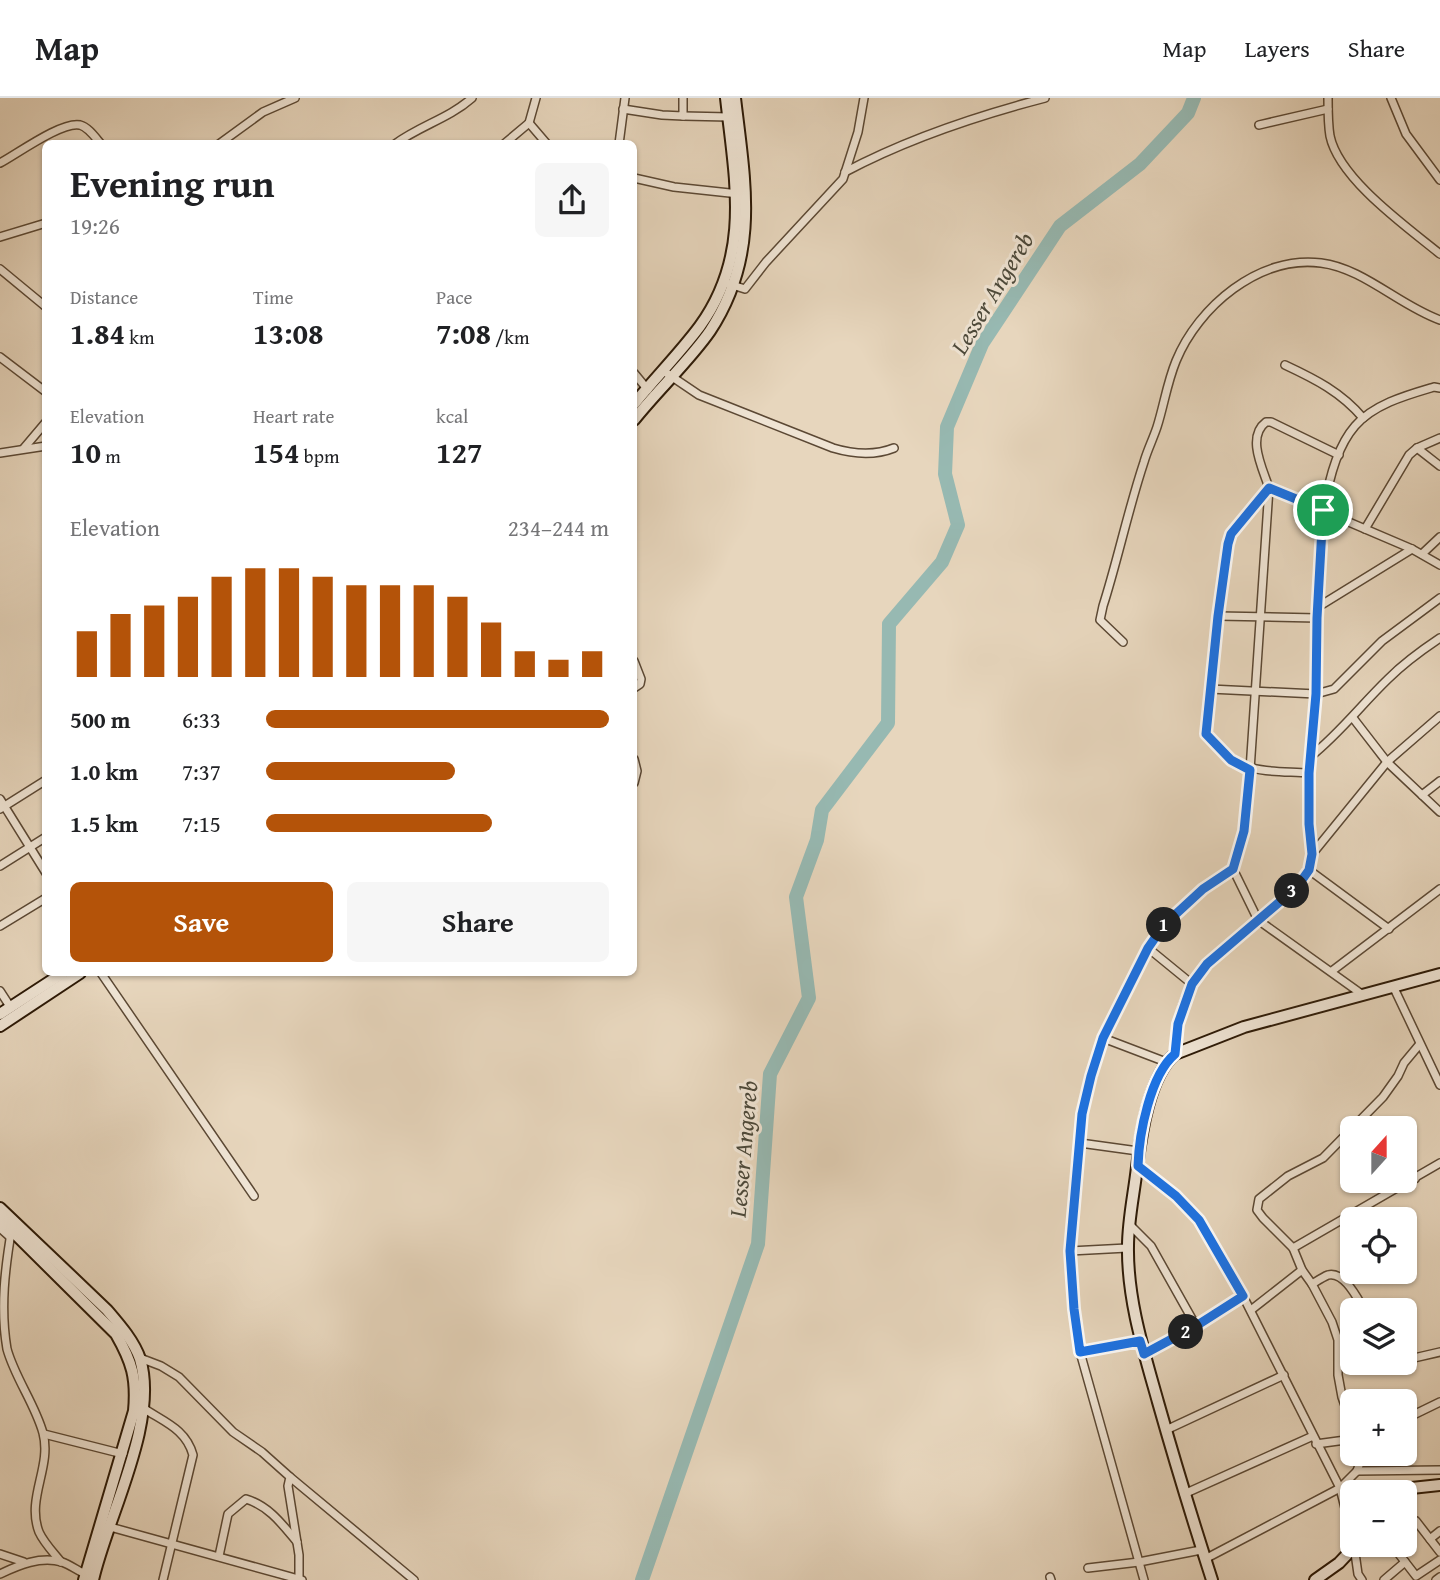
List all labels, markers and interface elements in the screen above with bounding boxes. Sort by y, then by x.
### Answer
text: Map [35,24,99,72]
text: Map [1163,31,1206,66]
text: Layers [1244,31,1310,66]
text: Share [1348,31,1405,66]
text: Evening run [70,155,274,211]
button: share [535,163,609,237]
text: 19:26 [70,209,120,242]
water label: Lesser Angereb [941,225,1042,362]
text: Distance [70,283,138,311]
text: Time [253,283,293,311]
text: Pace [436,283,473,311]
text: 1.84 [70,311,125,355]
text: 13:08 [253,311,324,355]
text: 7:08 [436,311,491,355]
text: km [125,323,154,351]
text: /km [491,323,529,351]
text: Elevation [70,402,144,430]
text: Heart rate [253,402,334,430]
text: kcal [436,402,468,430]
text: 10 [70,430,101,474]
text: 154 [253,430,300,474]
text: 127 [436,430,483,474]
text: m [101,442,121,470]
text: bpm [300,442,339,470]
pin [1293,480,1353,540]
icon: arrive [1304,491,1342,529]
text: Elevation [70,511,160,544]
text: 234–244 m [508,511,609,544]
text: 500 m [70,703,131,736]
text: 6:33 [182,703,221,736]
text: 1.0 km [70,755,138,788]
text: 7:37 [182,755,221,788]
text: 1.5 km [70,807,138,840]
text: 7:15 [182,807,221,840]
pin: 3 [1274,874,1310,908]
text: 3 [1287,876,1296,904]
button: Save [70,882,333,962]
button: Share [347,882,609,962]
pin: 1 [1146,908,1182,942]
text: 1 [1159,910,1168,938]
water label: Lesser Angereb [720,1079,766,1220]
north arrow [1340,1116,1418,1194]
map controls [1340,1116,1417,1557]
button: locate [1340,1207,1417,1284]
button: layers [1340,1298,1417,1375]
pin: 2 [1168,1314,1204,1350]
text: 2 [1181,1317,1190,1345]
button: + [1340,1389,1417,1466]
button: − [1340,1480,1417,1557]

